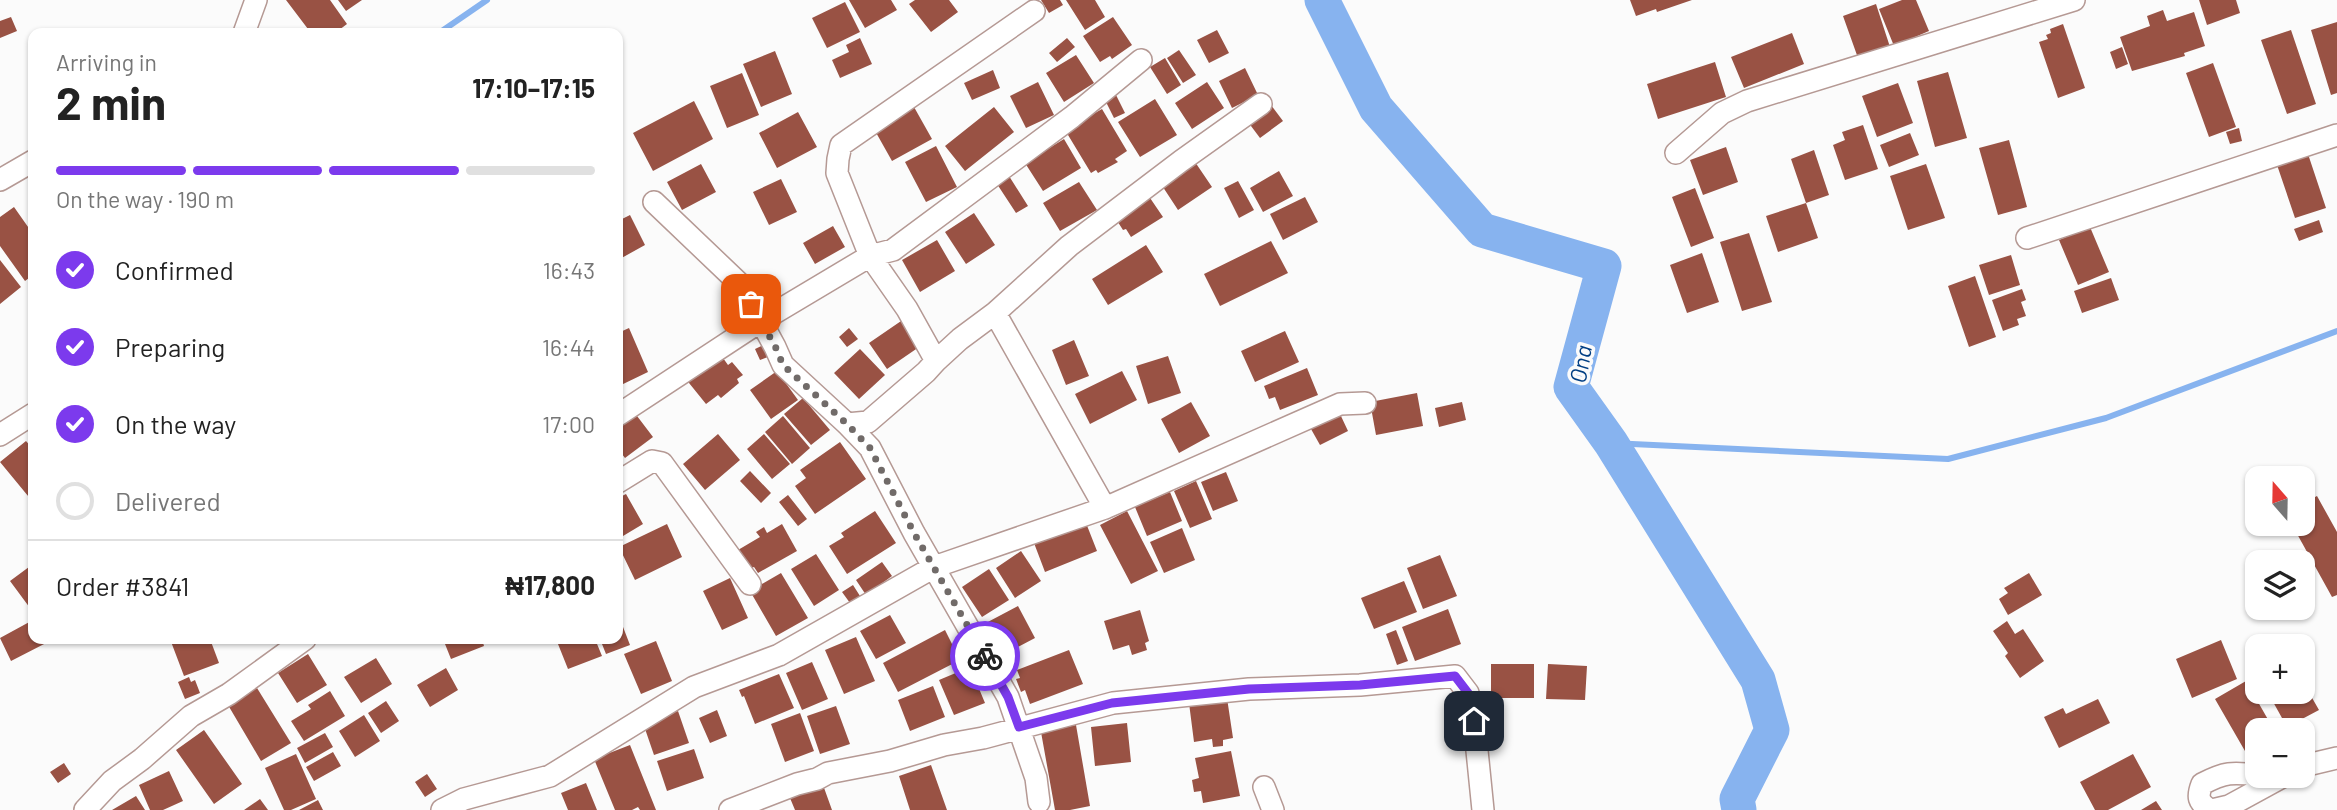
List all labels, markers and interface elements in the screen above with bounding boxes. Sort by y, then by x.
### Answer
text: Arriving in [56,48,157,76]
text: 17:10–17:15 [472,72,595,103]
text: 2 min [56,74,166,129]
text: On the way · 190 m [56,185,234,213]
icon: check [56,251,94,289]
text: Confirmed [115,254,234,285]
text: 16:43 [543,256,595,284]
pin [721,274,781,334]
icon: bag [732,285,770,323]
icon: check [56,328,94,366]
text: Preparing [115,331,225,362]
text: 16:44 [542,333,595,361]
water label: Ona [1563,343,1597,385]
icon: check [56,405,94,443]
text: On the way [115,408,236,439]
text: 17:00 [542,410,595,438]
north arrow [2245,466,2315,536]
map controls [2245,466,2315,788]
text: Delivered [115,485,221,516]
button: layers [2245,550,2315,620]
text: ₦17,800 [505,569,595,600]
text: Order #3841 [56,570,189,601]
courier [950,621,1020,691]
button: + [2245,634,2315,704]
icon: bike [966,637,1004,675]
pin [1444,691,1504,751]
icon: home [1455,702,1493,740]
button: − [2245,718,2315,788]

